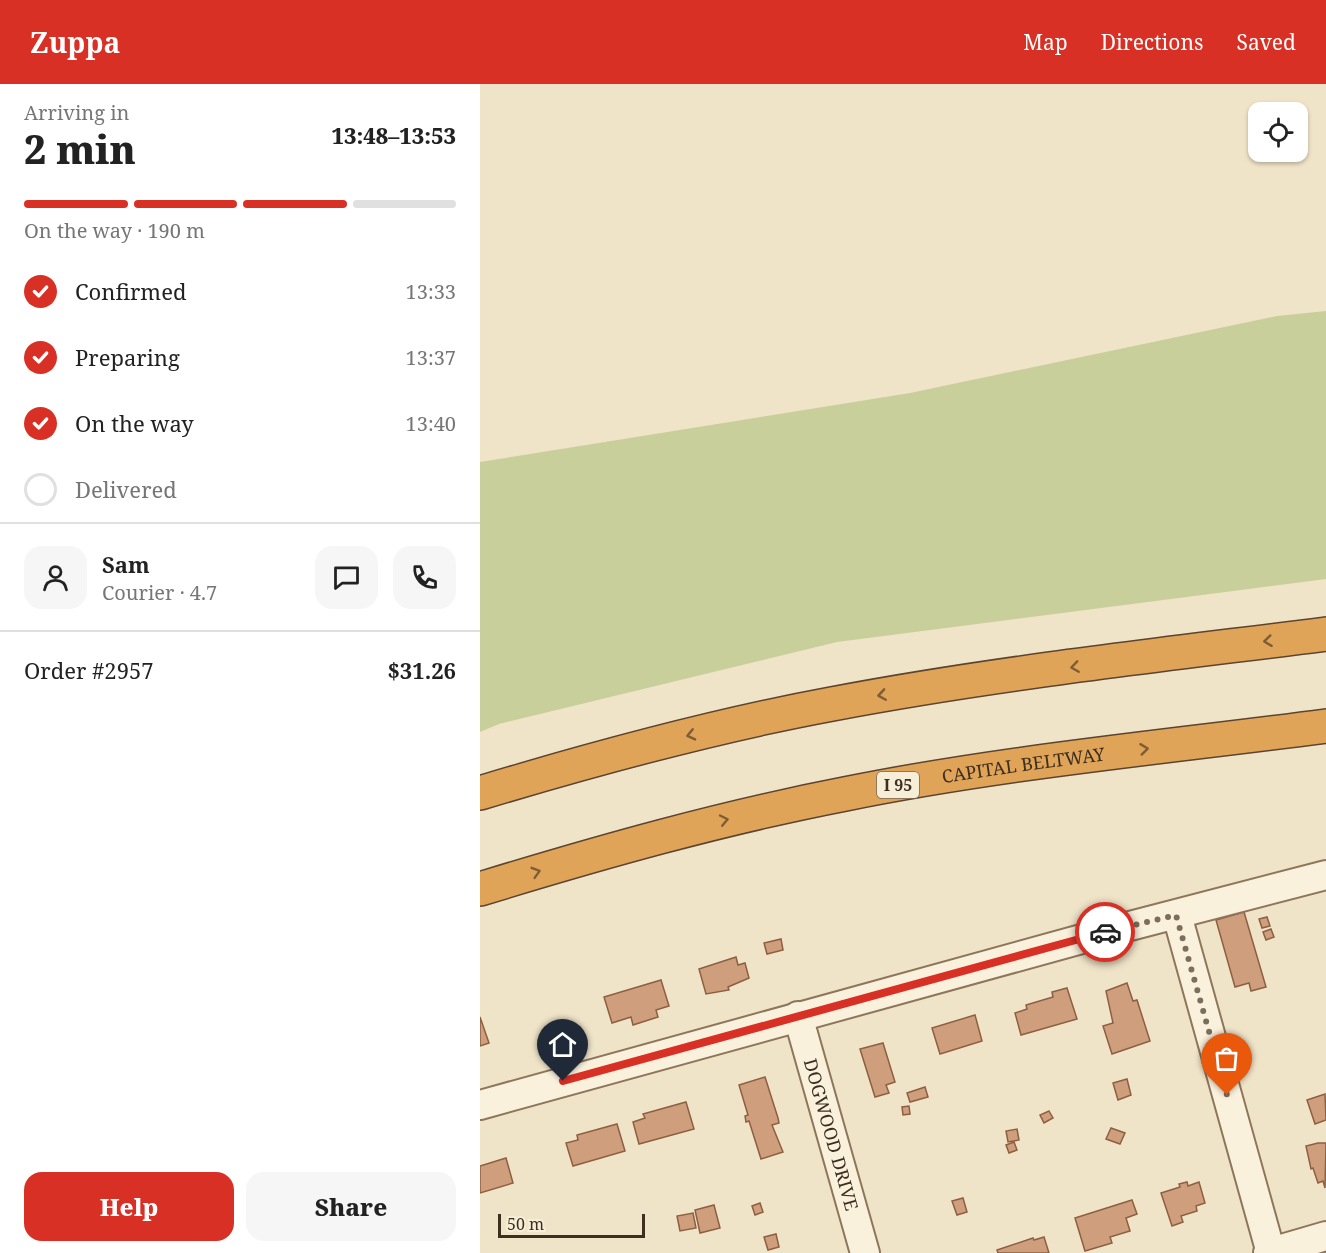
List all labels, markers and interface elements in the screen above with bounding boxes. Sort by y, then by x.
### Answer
text: Zuppa [30,23,120,61]
text: Map [1023,28,1068,56]
text: Directions [1101,28,1203,56]
text: Saved [1236,28,1296,56]
text: Arriving in [24,99,129,126]
map controls [1248,102,1308,162]
button: locate [1248,102,1308,162]
text: 13:48–13:53 [332,120,456,150]
text: 2 min [24,122,136,175]
text: On the way · 190 m [24,217,205,244]
icon: check [24,275,57,308]
text: Confirmed [75,276,186,306]
text: 13:33 [406,278,456,305]
icon: check [24,341,57,374]
text: Preparing [75,342,180,372]
text: 13:37 [406,344,456,371]
icon: check [24,407,57,440]
text: On the way [75,408,194,438]
text: 13:40 [406,410,456,437]
text: Delivered [75,474,177,504]
button: person [24,546,87,609]
button: chat [315,546,378,609]
button: phone [393,546,456,609]
text: Sam [102,549,150,579]
text: Courier · 4.7 [102,579,217,606]
one-way arrow [1263,635,1273,647]
text: Order #2957 [24,655,154,685]
text: $31.26 [387,655,456,685]
one-way arrow [1070,660,1079,672]
one-way arrow [877,689,886,701]
one-way arrow [686,727,696,740]
street label: CAPITAL BELTWAY [940,741,1107,788]
one-way arrow [1139,744,1148,756]
road number: I 95 [877,772,919,798]
one-way arrow [719,814,729,827]
one-way arrow [530,867,541,879]
courier [1075,902,1135,962]
icon: car [1089,916,1122,949]
pin [537,1019,588,1081]
icon: home [546,1028,579,1061]
pin [1201,1033,1252,1095]
icon: bag [1210,1042,1243,1075]
street label: DOGWOOD DRIVE [799,1056,864,1213]
button: Help [24,1172,234,1241]
button: Share [246,1172,456,1241]
scale bar [498,1211,645,1238]
text: 50 m [507,1213,544,1235]

